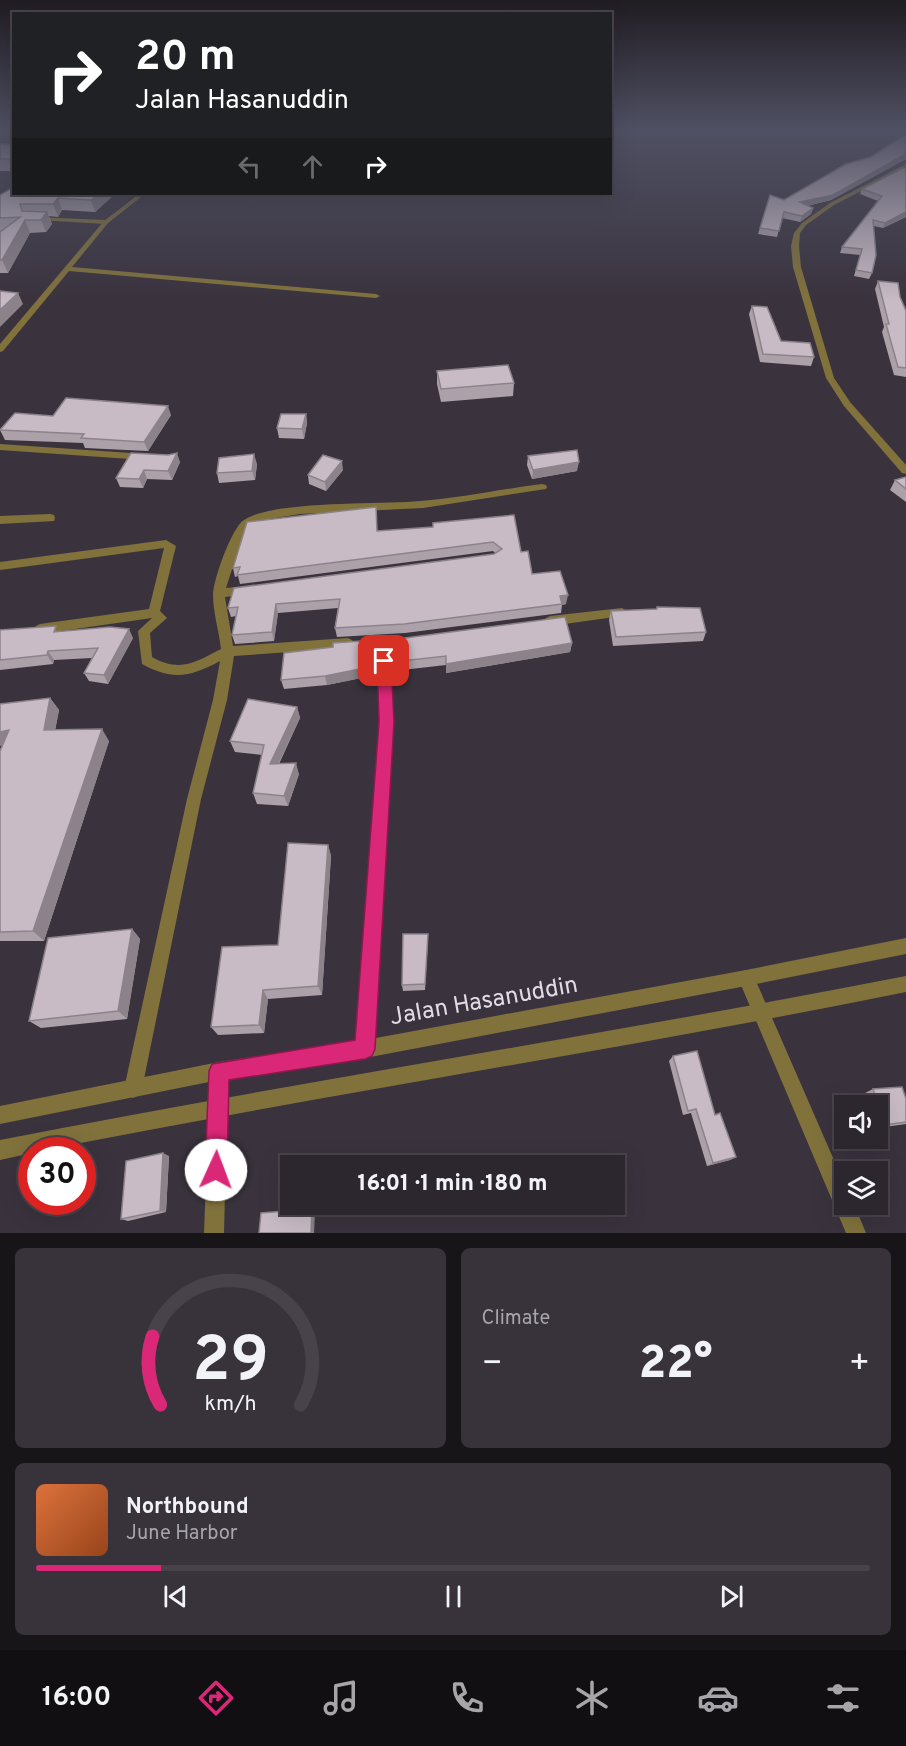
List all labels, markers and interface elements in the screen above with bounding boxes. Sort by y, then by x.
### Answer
text: 20 m [135,32,236,85]
icon: right [36,36,114,114]
text: Jalan Hasanuddin [135,84,349,118]
icon: left [233,150,266,183]
icon: ahead [296,150,329,183]
icon: right [359,150,392,183]
pin [358,635,409,686]
icon: arrive [367,644,400,677]
street label: Jalan Hasanuddin [388,971,580,1033]
map controls [834,1095,888,1215]
button: sound [834,1095,888,1149]
speed limit sign: 30 [18,1137,96,1215]
position arrow [184,1138,248,1202]
button: layers [834,1161,888,1215]
text: 16:01 · 1 min · 180 m [357,1171,548,1198]
text: Climate [482,1306,550,1332]
text: 29 [192,1324,268,1403]
text: 22° [639,1337,713,1394]
text: − [482,1344,503,1386]
text: + [849,1344,870,1386]
text: km/h [204,1391,256,1418]
text: Northbound [126,1494,249,1521]
text: June Harbor [126,1521,238,1547]
icon: previous [159,1580,192,1613]
icon: pause [437,1580,470,1613]
icon: next [715,1580,748,1613]
icon: directions [195,1677,237,1719]
icon: music [320,1677,362,1719]
icon: phone [446,1677,488,1719]
icon: climate [571,1677,613,1719]
icon: car [697,1677,739,1719]
icon: filters [822,1677,864,1719]
text: 16:00 [42,1681,111,1715]

